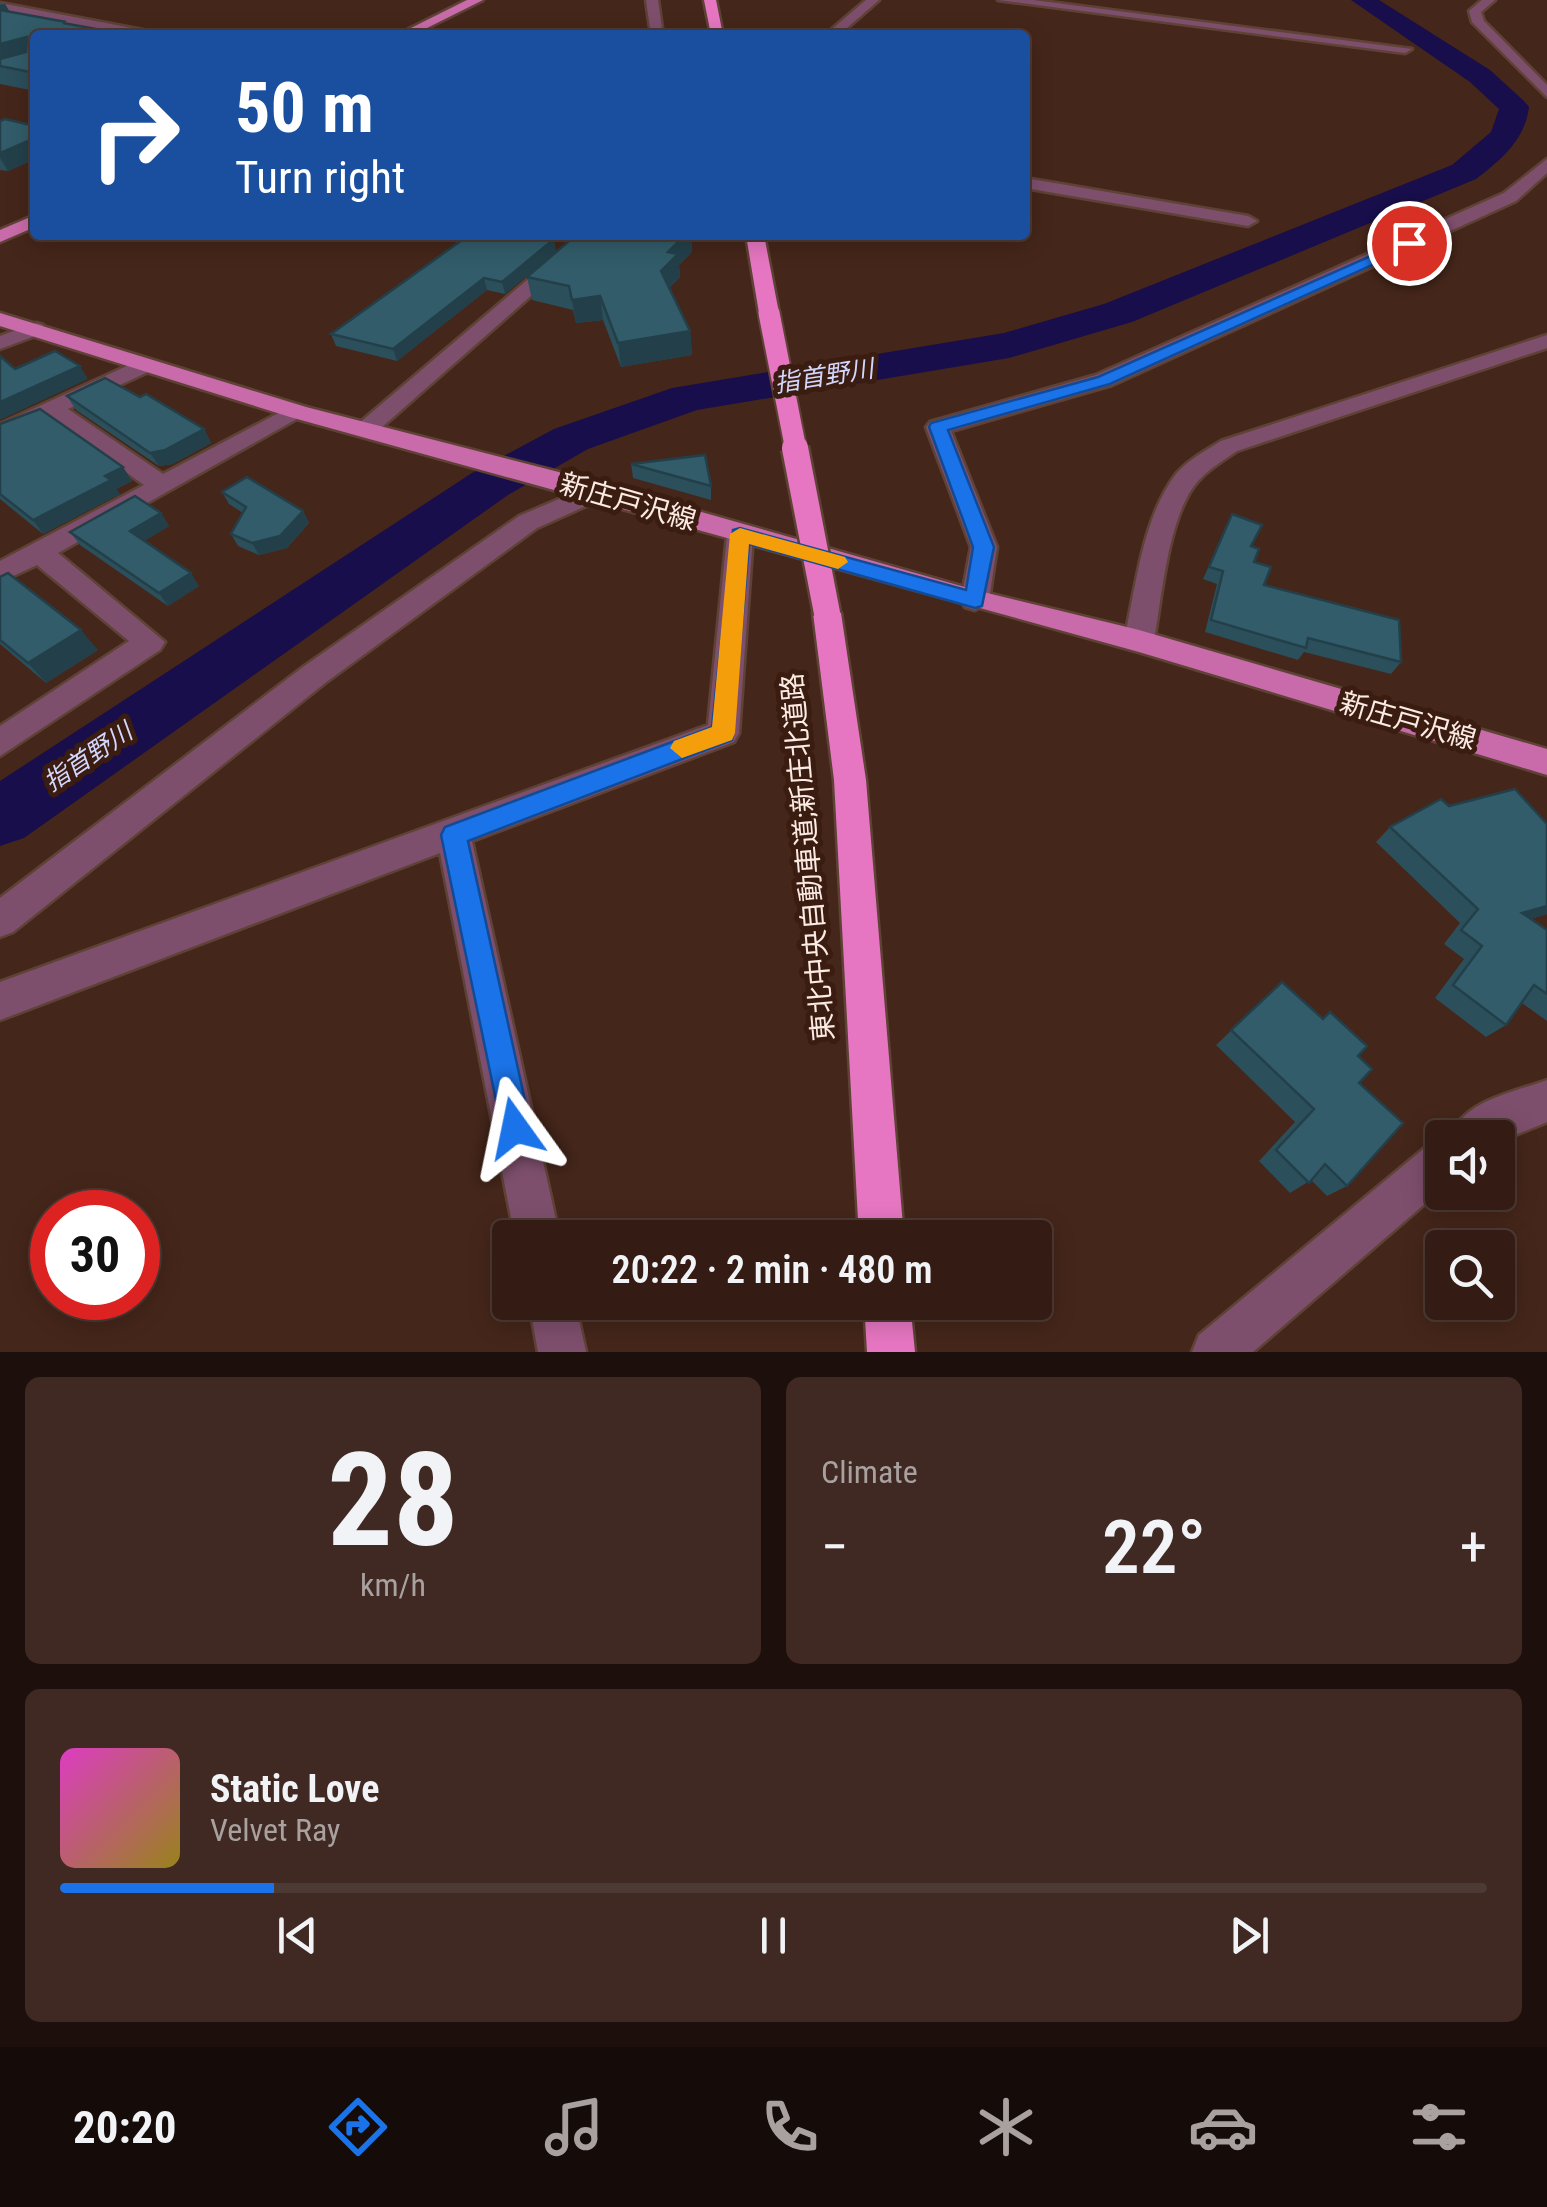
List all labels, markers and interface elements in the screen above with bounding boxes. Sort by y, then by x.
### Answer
text: 50 m [235,67,374,149]
icon: right [70,70,200,200]
text: Turn right [235,151,405,204]
pin [1367,201,1452,286]
icon: arrive [1382,216,1437,271]
water label: 指首野川 [772,353,879,398]
street label: 新庄戸沢線 [556,467,700,537]
street label: 東北中央自動車道;新庄北道路 [775,671,841,1043]
street label: 新庄戸沢線 [1336,686,1480,756]
water label: 指首野川 [38,715,140,797]
position arrow [463,1076,567,1180]
map controls [1425,1120,1515,1320]
button: sound [1425,1120,1515,1210]
speed limit sign: 30 [30,1190,160,1320]
button: search [1425,1230,1515,1320]
text: 20:22 · 2 min · 480 m [612,1248,932,1292]
text: 28 [327,1424,459,1577]
text: Climate [821,1453,918,1491]
text: 22° [1102,1503,1206,1591]
text: − [821,1515,849,1579]
text: + [1460,1515,1487,1579]
text: km/h [360,1566,426,1604]
text: Static Love [210,1767,379,1811]
text: Velvet Ray [210,1811,340,1849]
icon: previous [270,1908,325,1963]
icon: pause [746,1908,801,1963]
icon: next [1222,1908,1277,1963]
icon: directions [323,2092,393,2162]
icon: music [539,2092,609,2162]
icon: phone [755,2092,825,2162]
icon: climate [971,2092,1041,2162]
icon: car [1188,2092,1258,2162]
icon: filters [1404,2092,1474,2162]
text: 20:20 [73,2101,176,2154]

